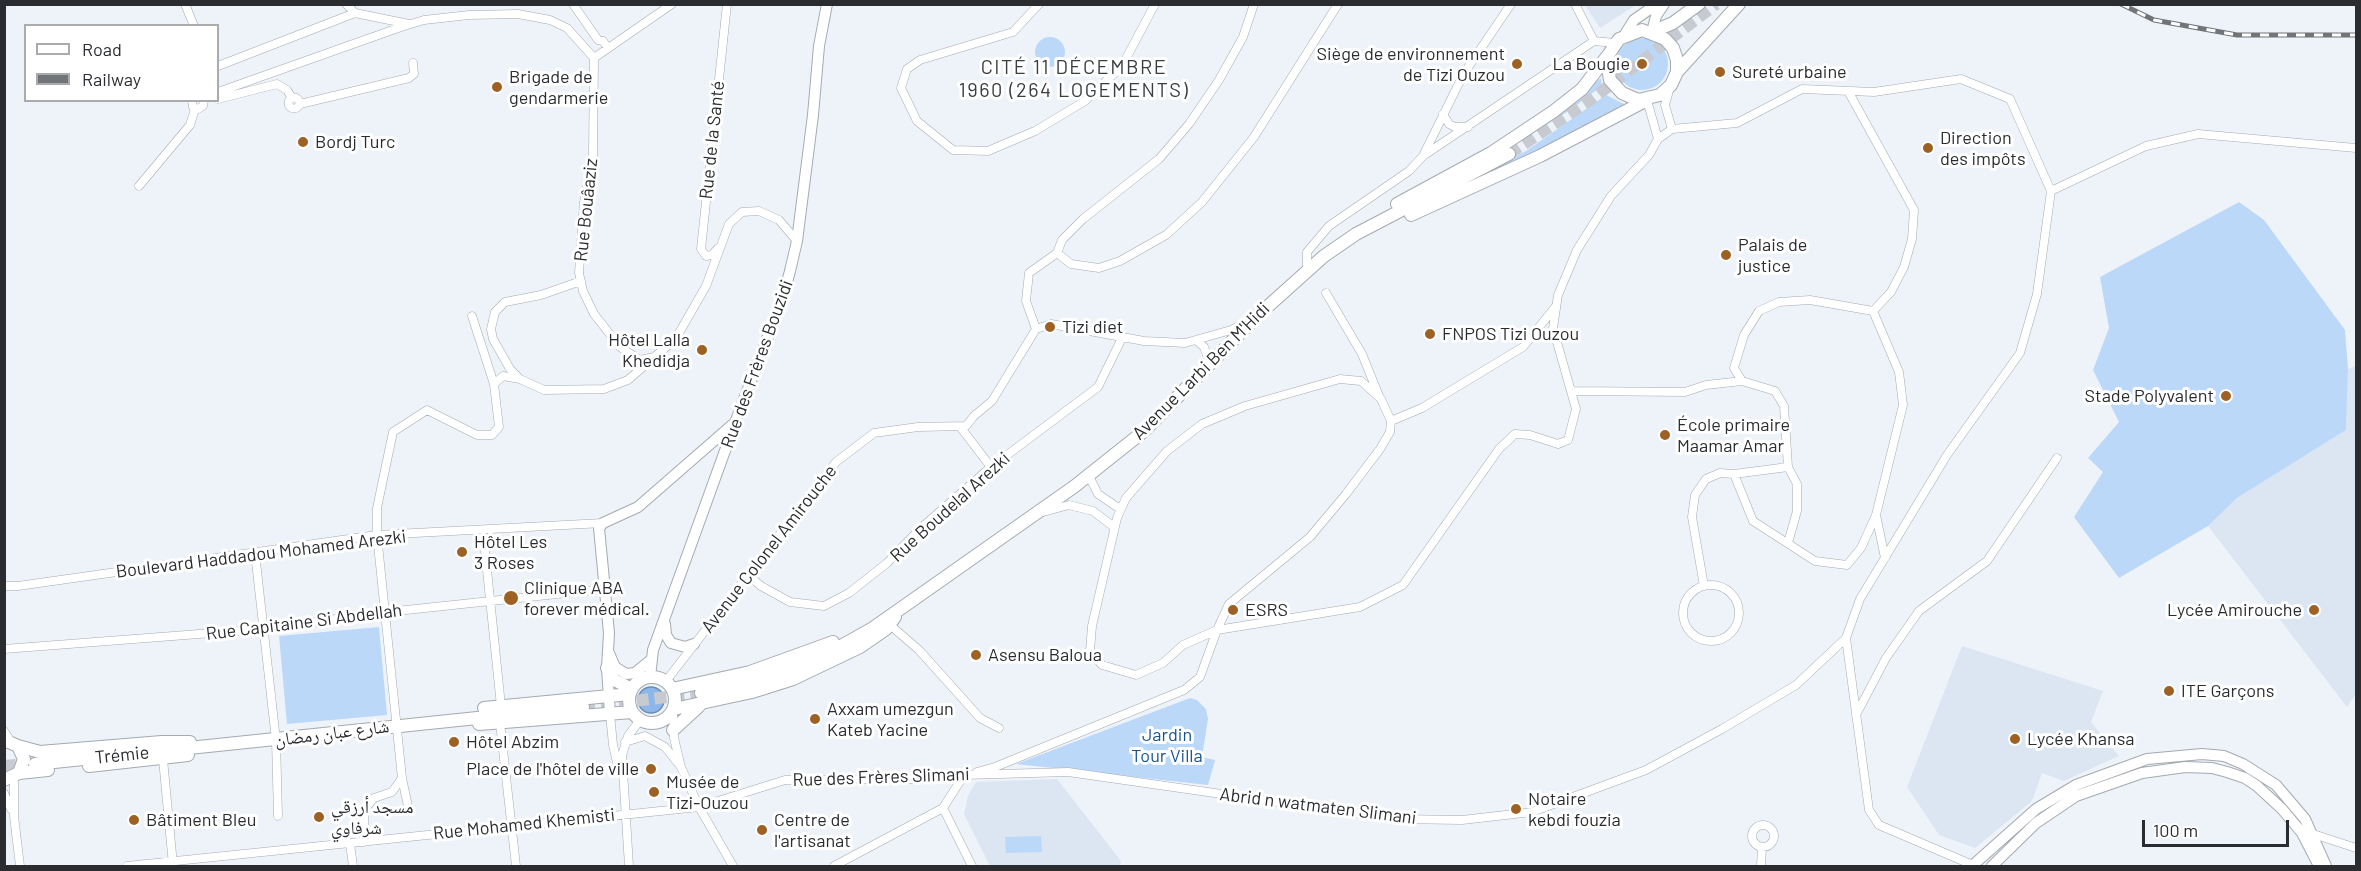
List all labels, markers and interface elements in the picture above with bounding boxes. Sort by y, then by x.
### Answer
legend [24,24,219,102]
text: Road [82,38,122,60]
place label: Siège de environnement de Tizi Ouzou [1316,43,1505,86]
place label: La Bougie [1552,53,1630,75]
district label: CITÉ 11 DÉCEMBRE 1960 (264 LOGEMENTS) [959,55,1189,102]
marker: Siège de environnement de Tizi Ouzou [1510,57,1524,71]
marker: La Bougie [1635,57,1649,71]
place label: Sureté urbaine [1732,61,1847,83]
marker: Sureté urbaine [1713,65,1727,79]
place label: Brigade de gendarmerie [509,66,608,109]
text: Railway [82,68,141,90]
marker: Brigade de gendarmerie [490,80,504,94]
street label: Rue de la Santé [695,80,729,200]
place label: Direction des impôts [1940,127,2026,170]
place label: Bordj Turc [315,131,395,153]
marker: Bordj Turc [296,135,310,149]
marker: Direction des impôts [1921,141,1935,155]
street label: Rue Bouâaziz [570,157,602,263]
place label: Palais de justice [1738,234,1807,276]
marker: Palais de justice [1719,248,1733,262]
street label: Rue des Frères Bouzidi [717,277,797,451]
street label: Avenue Larbi Ben M'Hidi [1128,298,1274,444]
place label: Tizi diet [1062,316,1123,338]
marker: Tizi diet [1043,320,1057,334]
place label: FNPOS Tizi Ouzou [1442,323,1579,345]
marker: FNPOS Tizi Ouzou [1423,327,1437,341]
place label: Hôtel Lalla Khedidja [608,329,690,372]
marker: Hôtel Lalla Khedidja [695,343,709,357]
place label: Stade Polyvalent [2085,385,2214,407]
marker: Stade Polyvalent [2219,389,2233,403]
place label: École primaire Maamar Amar [1677,414,1790,456]
marker: École primaire Maamar Amar [1658,428,1672,442]
street label: Rue Boudelal Arezki [886,448,1014,566]
street label: Avenue Colonel Amirouche [697,461,841,637]
street label: Boulevard Haddadou Mohamed Arezki [115,525,407,583]
place label: Hôtel Les 3 Roses [474,531,547,574]
marker: Hôtel Les 3 Roses [455,545,469,559]
place label: Clinique ABA forever médical. [524,577,650,620]
marker: Clinique ABA forever médical. [502,589,520,607]
street label: Rue Capitaine Si Abdellah [205,599,403,645]
place label: ESRS [1245,599,1288,621]
place label: Lycée Amirouche [2167,599,2302,621]
marker: ESRS [1226,603,1240,617]
marker: Lycée Amirouche [2307,603,2321,617]
place label: Asensu Baloua [988,644,1102,666]
marker: Asensu Baloua [969,648,983,662]
place label: ITE Garçons [2181,680,2274,702]
marker: ITE Garçons [2162,684,2176,698]
place label: Axxam umezgun Kateb Yacine [827,698,954,740]
marker: Axxam umezgun Kateb Yacine [808,712,822,726]
street label: شارع عبان رمضان [274,715,390,751]
park label: Jardin Tour Villa [1131,724,1203,766]
place label: Lycée Khansa [2027,728,2135,750]
place label: Hôtel Abzim [466,731,559,753]
marker: Lycée Khansa [2008,732,2022,746]
marker: Hôtel Abzim [447,735,461,749]
street label: Trémie [94,741,150,769]
place label: Place de l'hôtel de ville [466,758,639,780]
marker: Place de l'hôtel de ville [644,762,658,776]
street label: Rue des Frères Slimani [792,763,970,791]
place label: Musée de Tizi-Ouzou [666,771,749,814]
street label: Abrid n watmaten Slimani [1218,783,1418,829]
marker: Musée de Tizi-Ouzou [647,785,661,799]
place label: Notaire kebdi fouzia [1528,788,1621,830]
place label: مسجد أرزقي شرفاوي [331,796,413,838]
marker: Notaire kebdi fouzia [1509,802,1523,816]
street label: Rue Mohamed Khemisti [432,804,616,844]
scale bar [2145,808,2292,846]
place label: Bâtiment Bleu [146,809,256,831]
place label: Centre de l'artisanat [774,809,851,852]
marker: مسجد أرزقي شرفاوي [312,810,326,824]
marker: Bâtiment Bleu [127,813,141,827]
text: 100 m [2153,819,2198,841]
marker: Centre de l'artisanat [755,823,769,837]

